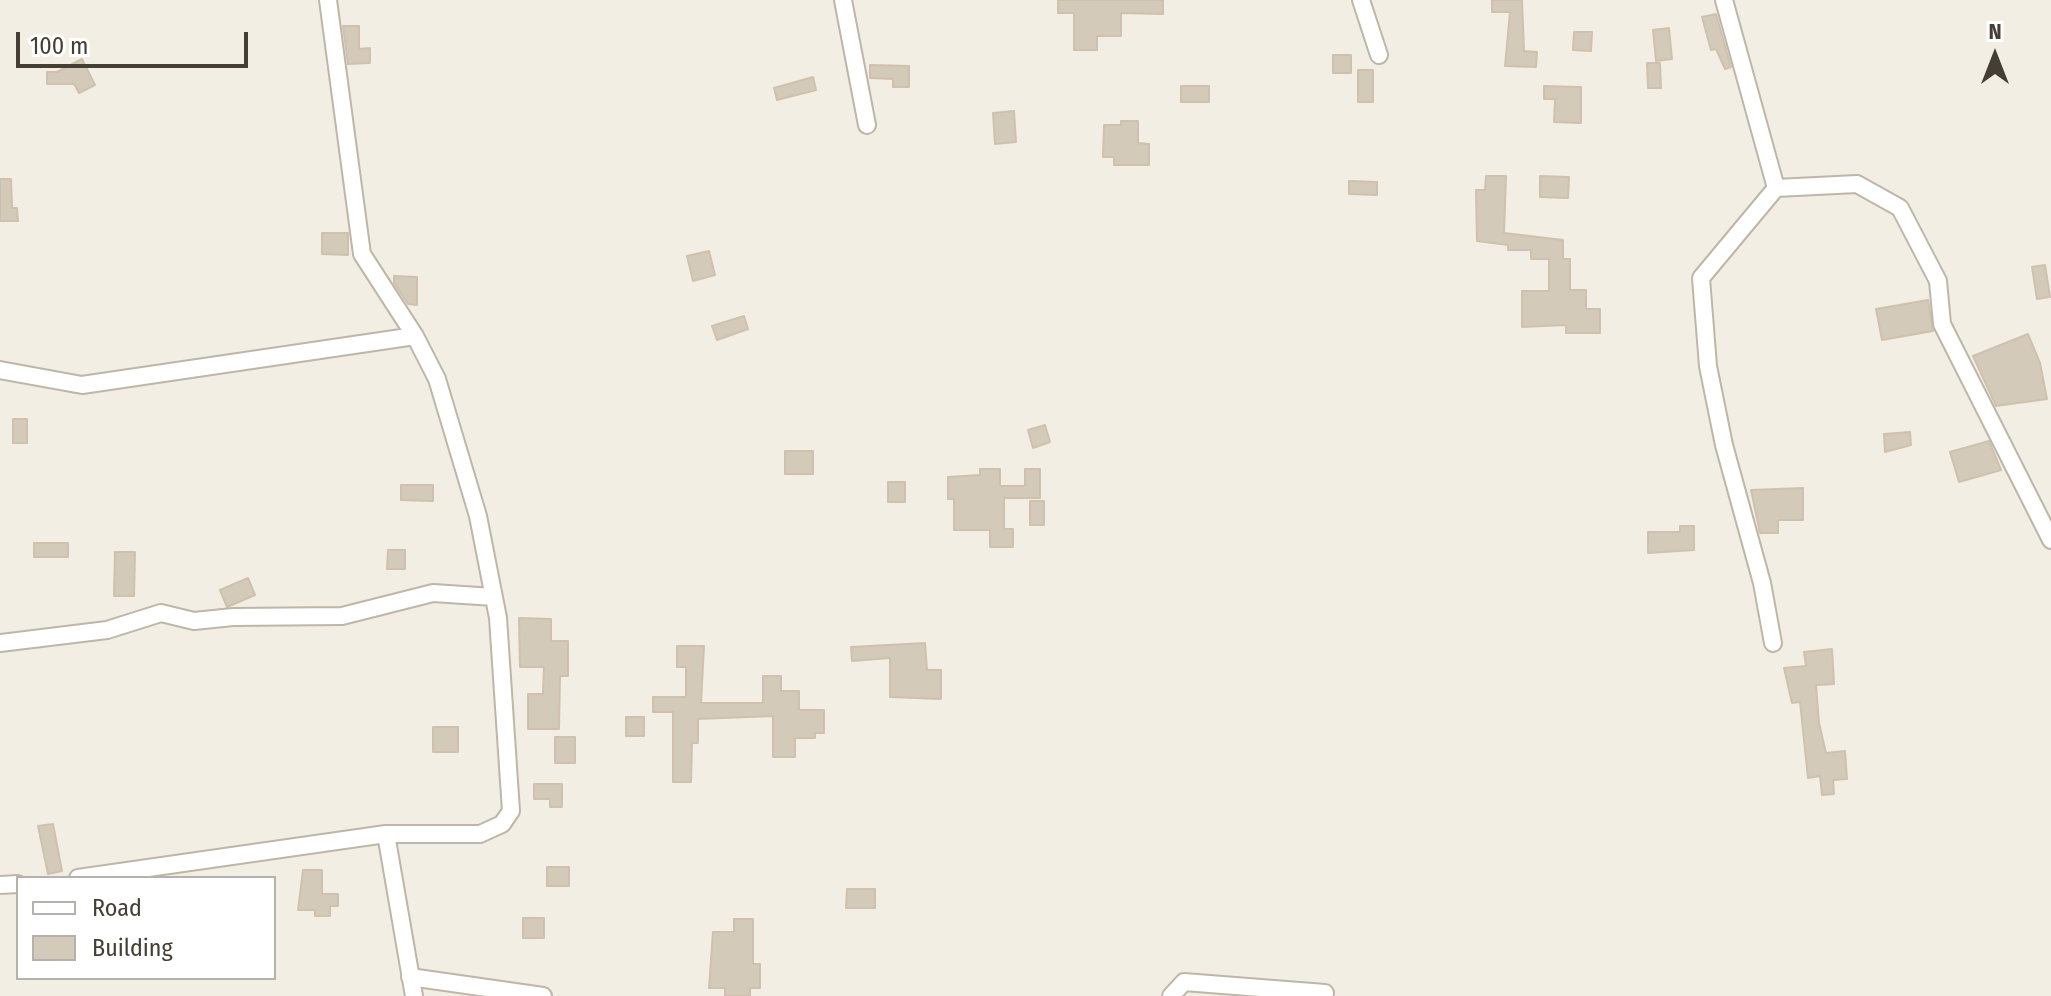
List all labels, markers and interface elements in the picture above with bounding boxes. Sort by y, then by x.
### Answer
scale bar [20,16,252,66]
north arrow [1955,16,2035,96]
text: N [1988,18,2002,45]
text: 100 m [30,32,88,60]
legend [16,876,276,980]
text: Road [92,894,142,922]
text: Building [92,934,173,962]

